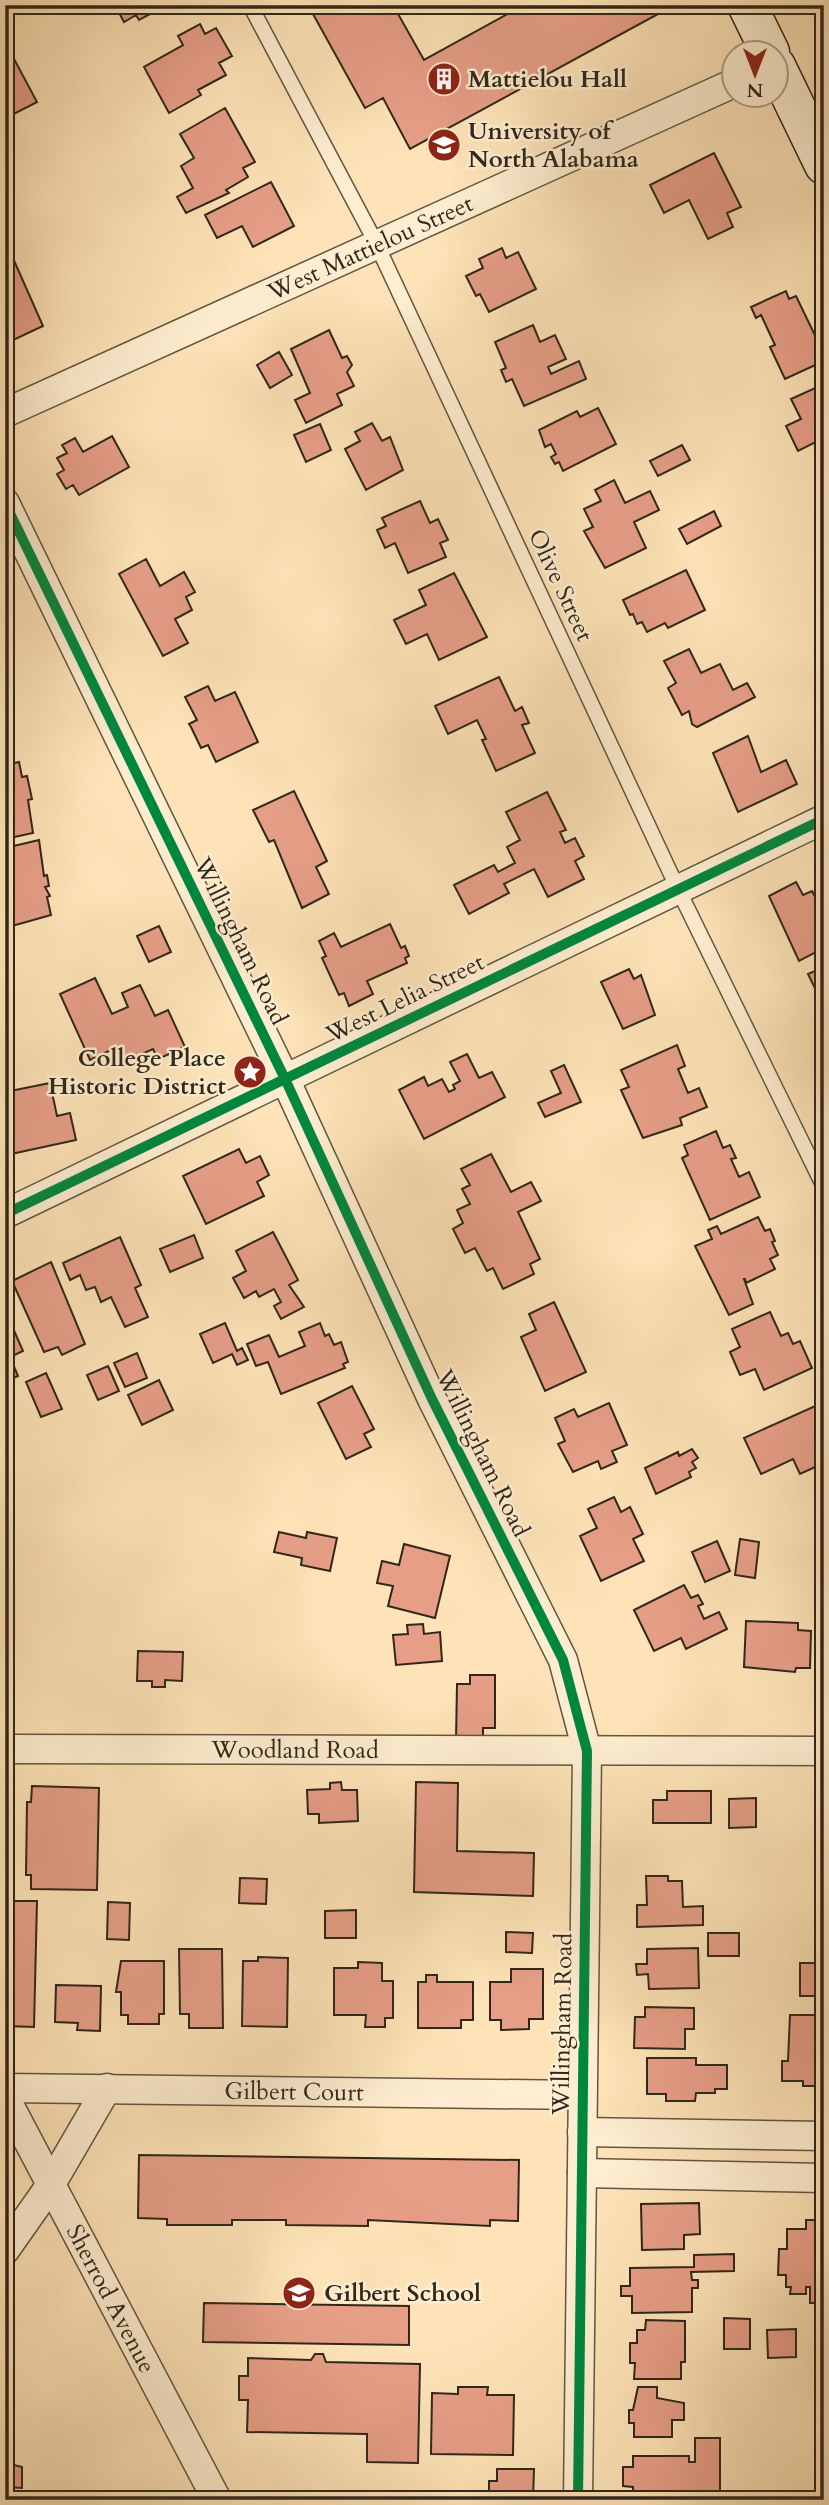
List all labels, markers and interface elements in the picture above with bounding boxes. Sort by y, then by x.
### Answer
north arrow [720,38,790,108]
building icon: Mattielou Hall [425,60,463,98]
place label: Mattielou Hall [468,63,627,96]
text: N [746,77,763,103]
place label: University of North Alabama [468,115,639,176]
school or university icon: University of North Alabama [425,126,463,164]
street label: West Mattielou Street [262,187,479,309]
street label: Olive Street [520,523,601,647]
street label: Willingham Road [185,851,295,1031]
street label: West Lelia Street [320,946,490,1051]
place label: College Place Historic District [48,1042,227,1103]
place icon: College Place Historic District [231,1053,269,1091]
street label: Willingham Road [427,1363,537,1543]
street label: Woodland Road [210,1734,379,1767]
street label: Willingham Road [544,1932,581,2116]
street label: Gilbert Court [224,2075,364,2109]
street label: Sherrod Avenue [58,2219,163,2379]
school or university icon: Gilbert School [280,2274,318,2312]
place label: Gilbert School [324,2277,481,2310]

